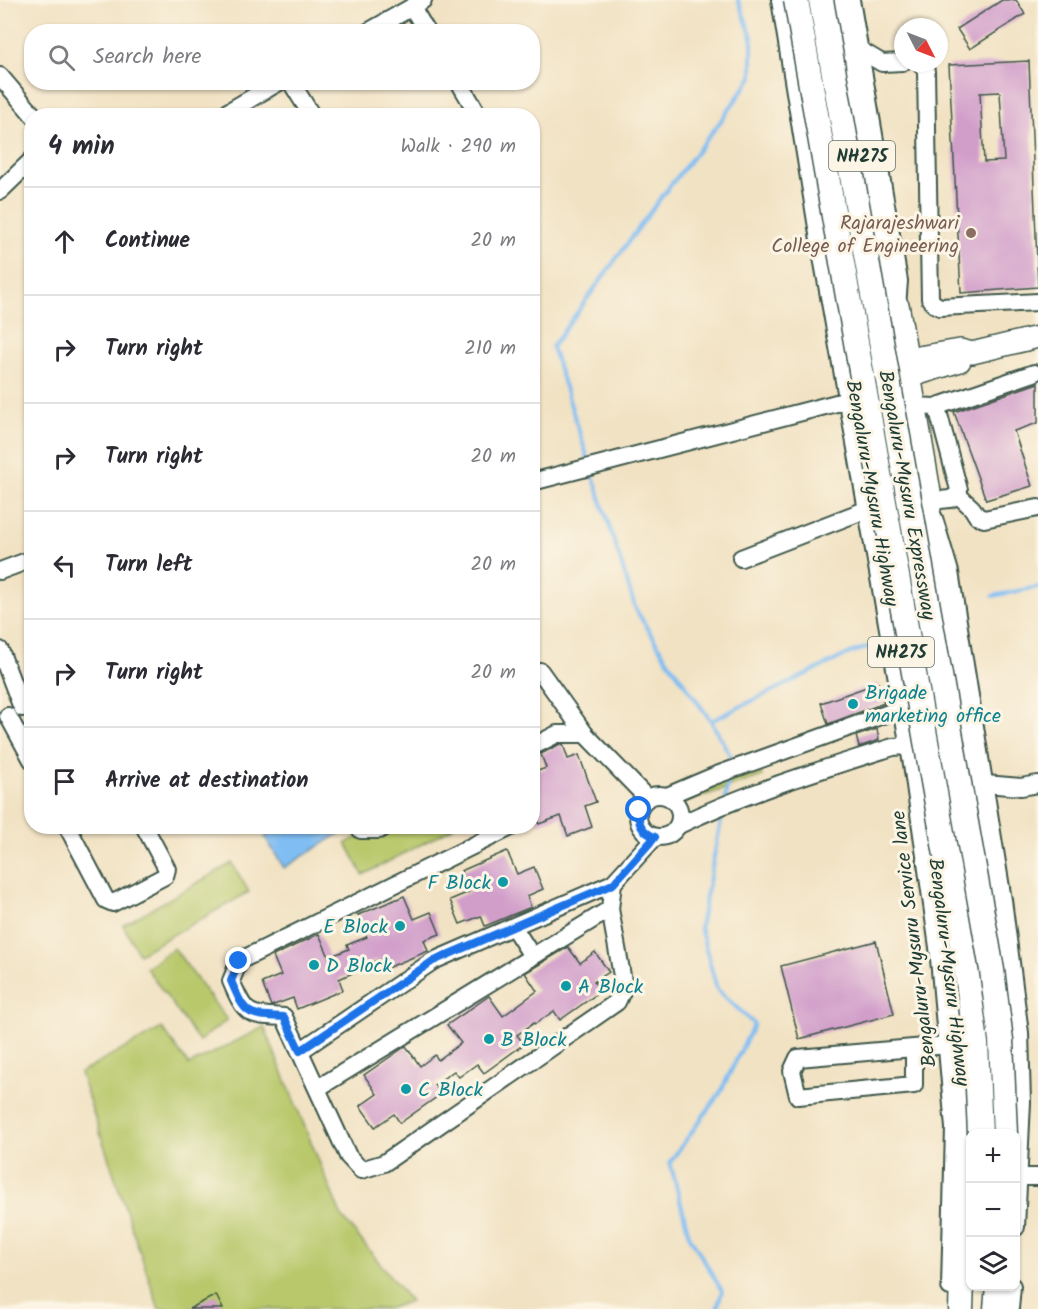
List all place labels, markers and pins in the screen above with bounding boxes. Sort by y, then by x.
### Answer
place label: Rajarajeshwari College of Engineering [771,208,960,263]
marker: Rajarajeshwari College of Engineering [964,226,978,240]
place label: Brigade marketing office [865,678,1001,733]
marker: Brigade marketing office [846,697,860,711]
place label: F Block [428,868,492,900]
marker: F Block [496,875,510,889]
place label: E Block [323,912,389,944]
marker: E Block [393,919,407,933]
place label: D Block [326,951,393,983]
marker: D Block [307,958,321,972]
place label: A Block [578,972,644,1004]
marker: A Block [559,979,573,993]
place label: B Block [501,1025,567,1057]
marker: B Block [482,1032,496,1046]
place label: C Block [418,1075,484,1107]
marker: C Block [399,1082,413,1096]

